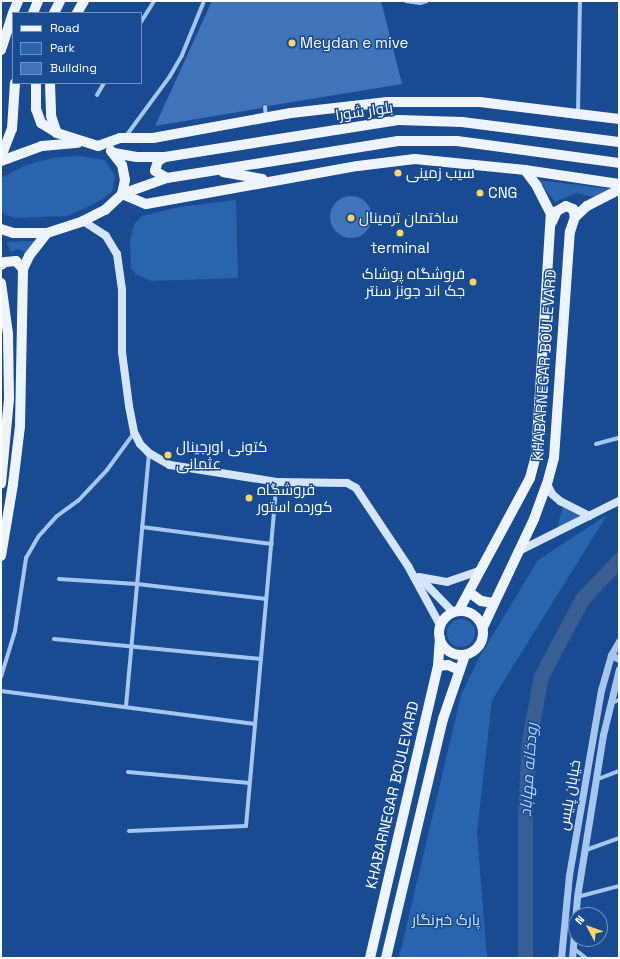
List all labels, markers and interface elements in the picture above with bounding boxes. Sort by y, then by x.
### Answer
legend [12,12,142,84]
text: Road [50,20,79,36]
place label: Meydan e mive [300,34,408,52]
marker: Meydan e mive [287,38,297,48]
text: Park [50,40,75,56]
text: Building [50,60,97,76]
street label: بلوار شورا [334,98,394,124]
place label: سیب زمینی [406,164,475,182]
marker: سیب زمینی [393,168,403,178]
place label: CNG [488,184,517,202]
marker: CNG [475,188,485,198]
place label: ساختمان ترمینال [359,209,458,227]
marker: ساختمان ترمینال [346,213,356,223]
marker: terminal [395,228,405,238]
place label: terminal [370,239,430,257]
place label: فروشگاه پوشاک جک اند جونز سنتر [362,264,465,299]
street label: KHABARNEGAR BOULEVARD [528,269,560,461]
marker: فروشگاه پوشاک جک اند جونز سنتر [468,277,478,287]
place label: کتونی اورجینال عثمانی [176,437,267,472]
marker: کتونی اورجینال عثمانی [163,450,173,460]
place label: فروشگاه کورده استور [257,480,332,515]
marker: فروشگاه کورده استور [244,493,254,503]
street label: KHABARNEGAR BOULEVARD [362,699,422,891]
water label: رودخانه مهاباد [516,722,542,818]
street label: خیابان پلیس [554,758,584,832]
north arrow [568,907,608,947]
park label: پارک خبرنگار [412,911,480,929]
text: N [572,912,587,927]

